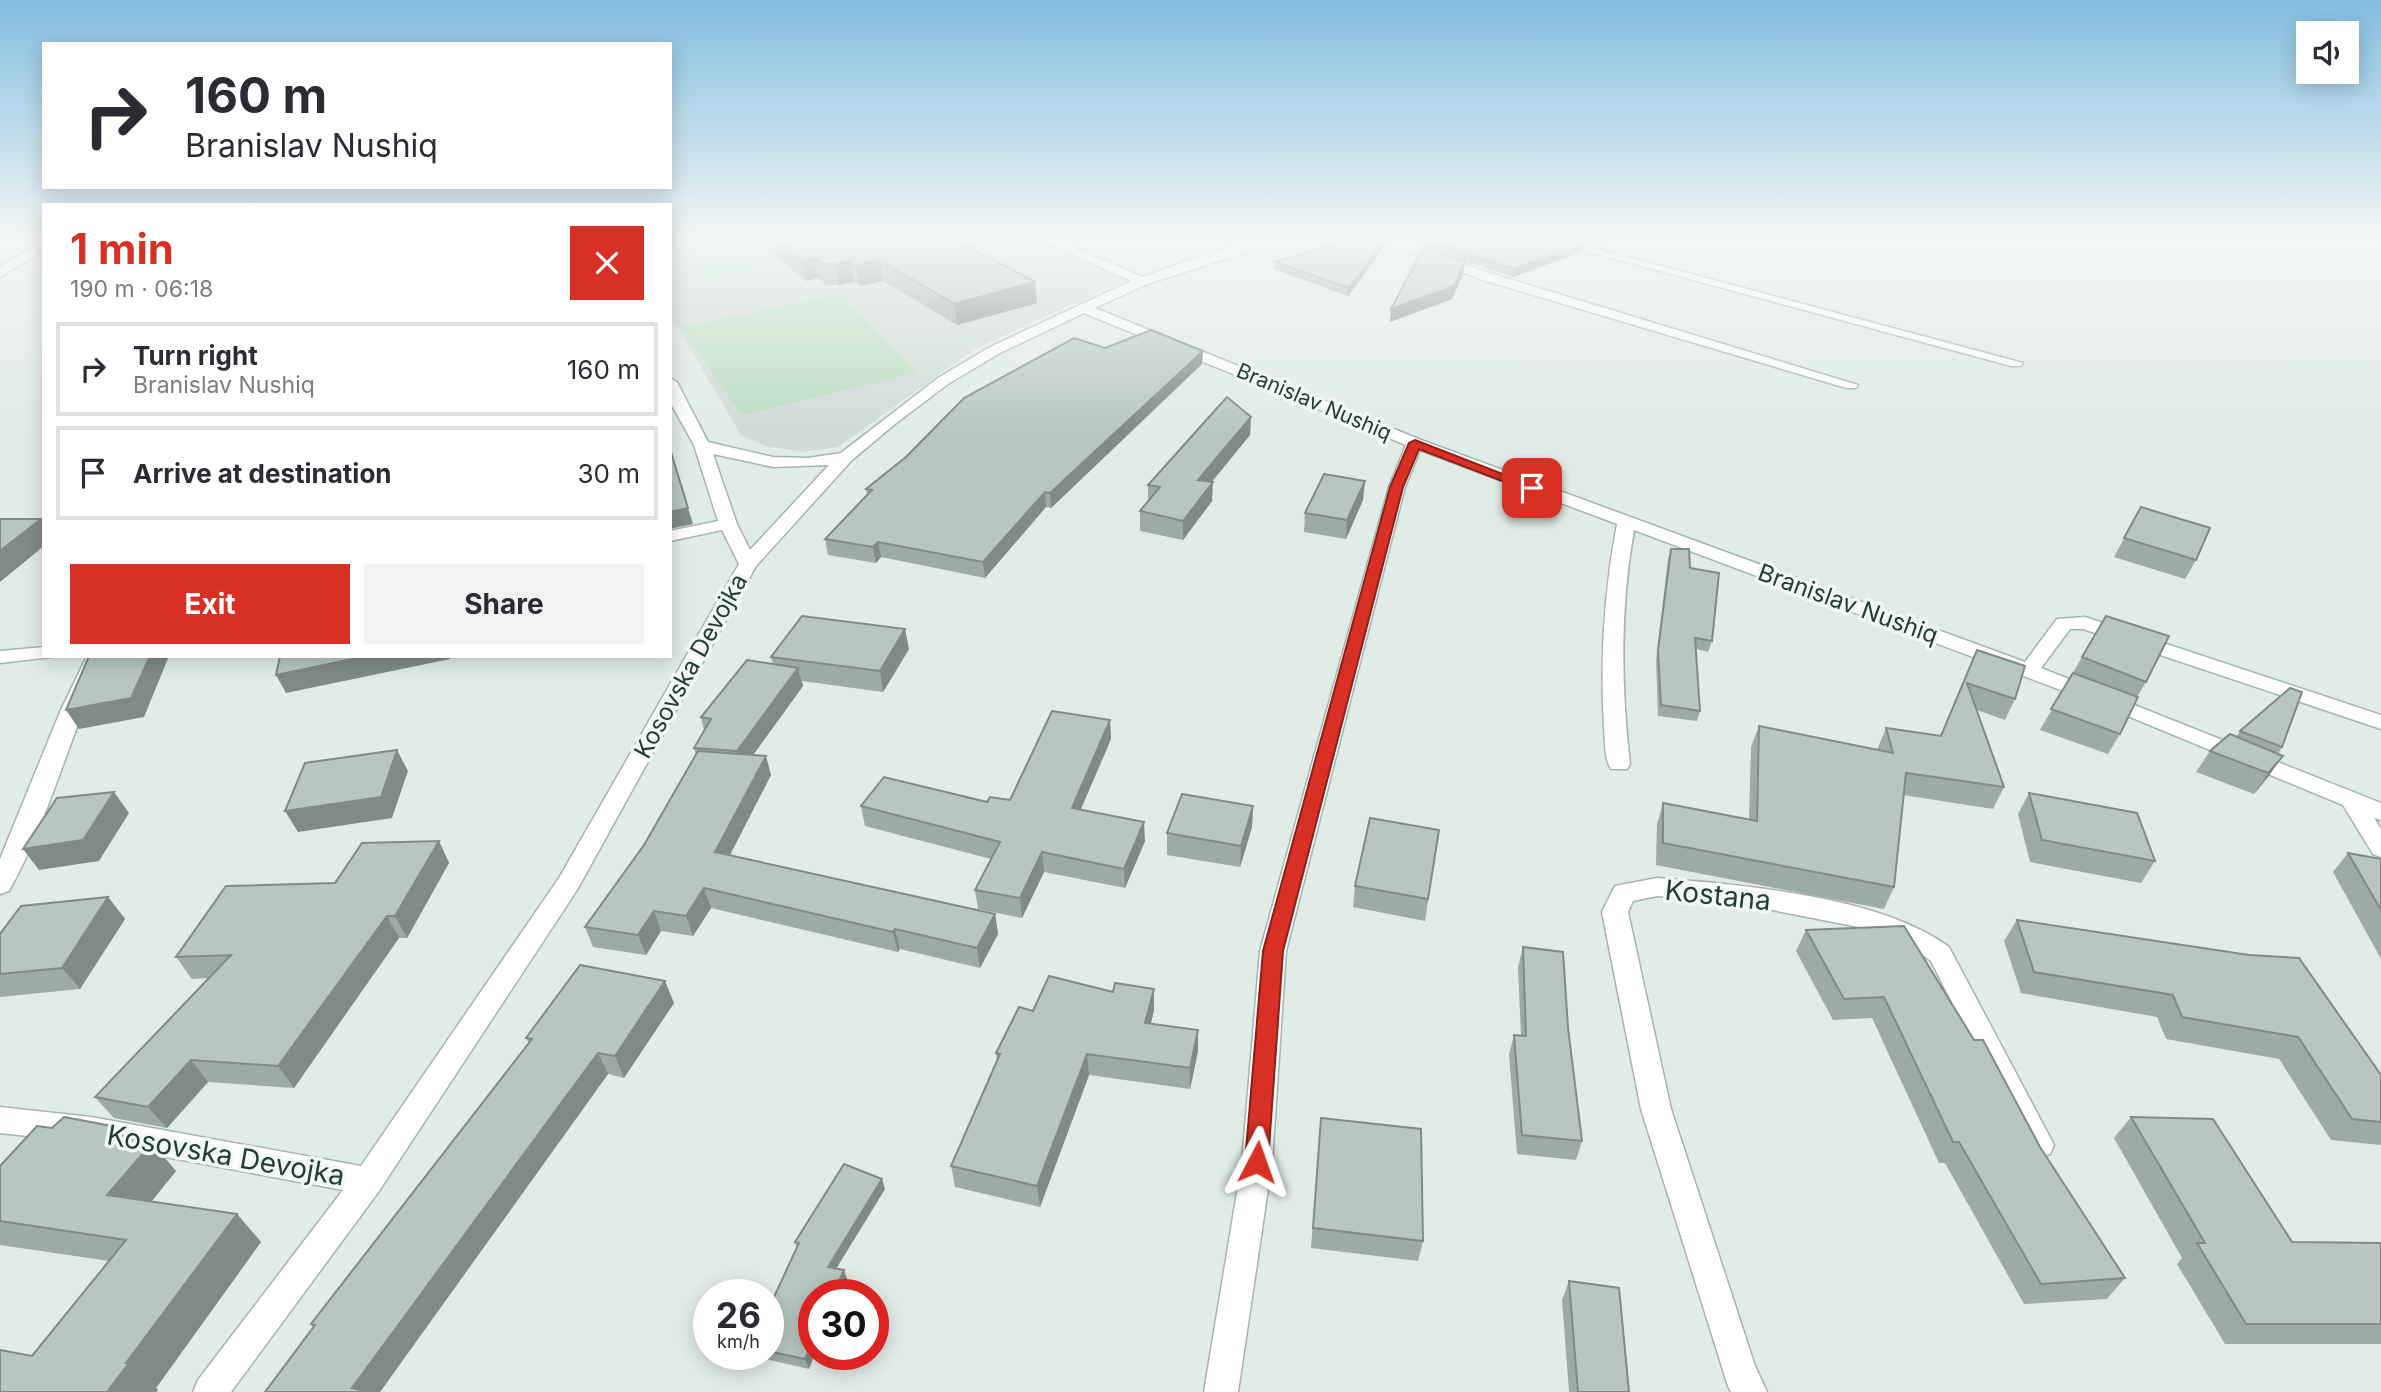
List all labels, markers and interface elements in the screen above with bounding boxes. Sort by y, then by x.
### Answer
map controls [2296,21,2359,84]
button: sound [2296,21,2359,84]
text: 160 m [185,66,327,125]
icon: right [70,70,161,161]
text: Branislav Nushiq [185,126,438,165]
text: 1 min [70,223,174,274]
button: close [570,226,644,300]
text: 190 m · 06:18 [70,275,213,303]
text: Turn right [133,340,258,371]
icon: right [74,350,112,388]
text: 160 m [567,354,640,385]
street label: Branislav Nushiq [1233,358,1395,445]
text: Branislav Nushiq [133,371,315,399]
icon: arrive [74,454,112,492]
text: Arrive at destination [133,458,392,489]
text: 30 m [577,458,640,489]
pin [1502,458,1562,518]
icon: arrive [1513,469,1551,507]
street label: Branislav Nushiq [1754,557,1942,650]
button: Exit [70,564,350,644]
button: Share [364,564,644,644]
street label: Kosovska Devojka [628,568,753,763]
street label: Kostana [1663,873,1773,917]
street label: Kosovska Devojka [104,1117,348,1193]
position arrow [1220,1125,1294,1199]
speed limit sign: 30 [798,1279,889,1370]
text: 26 [716,1294,761,1336]
text: km/h [717,1331,760,1352]

